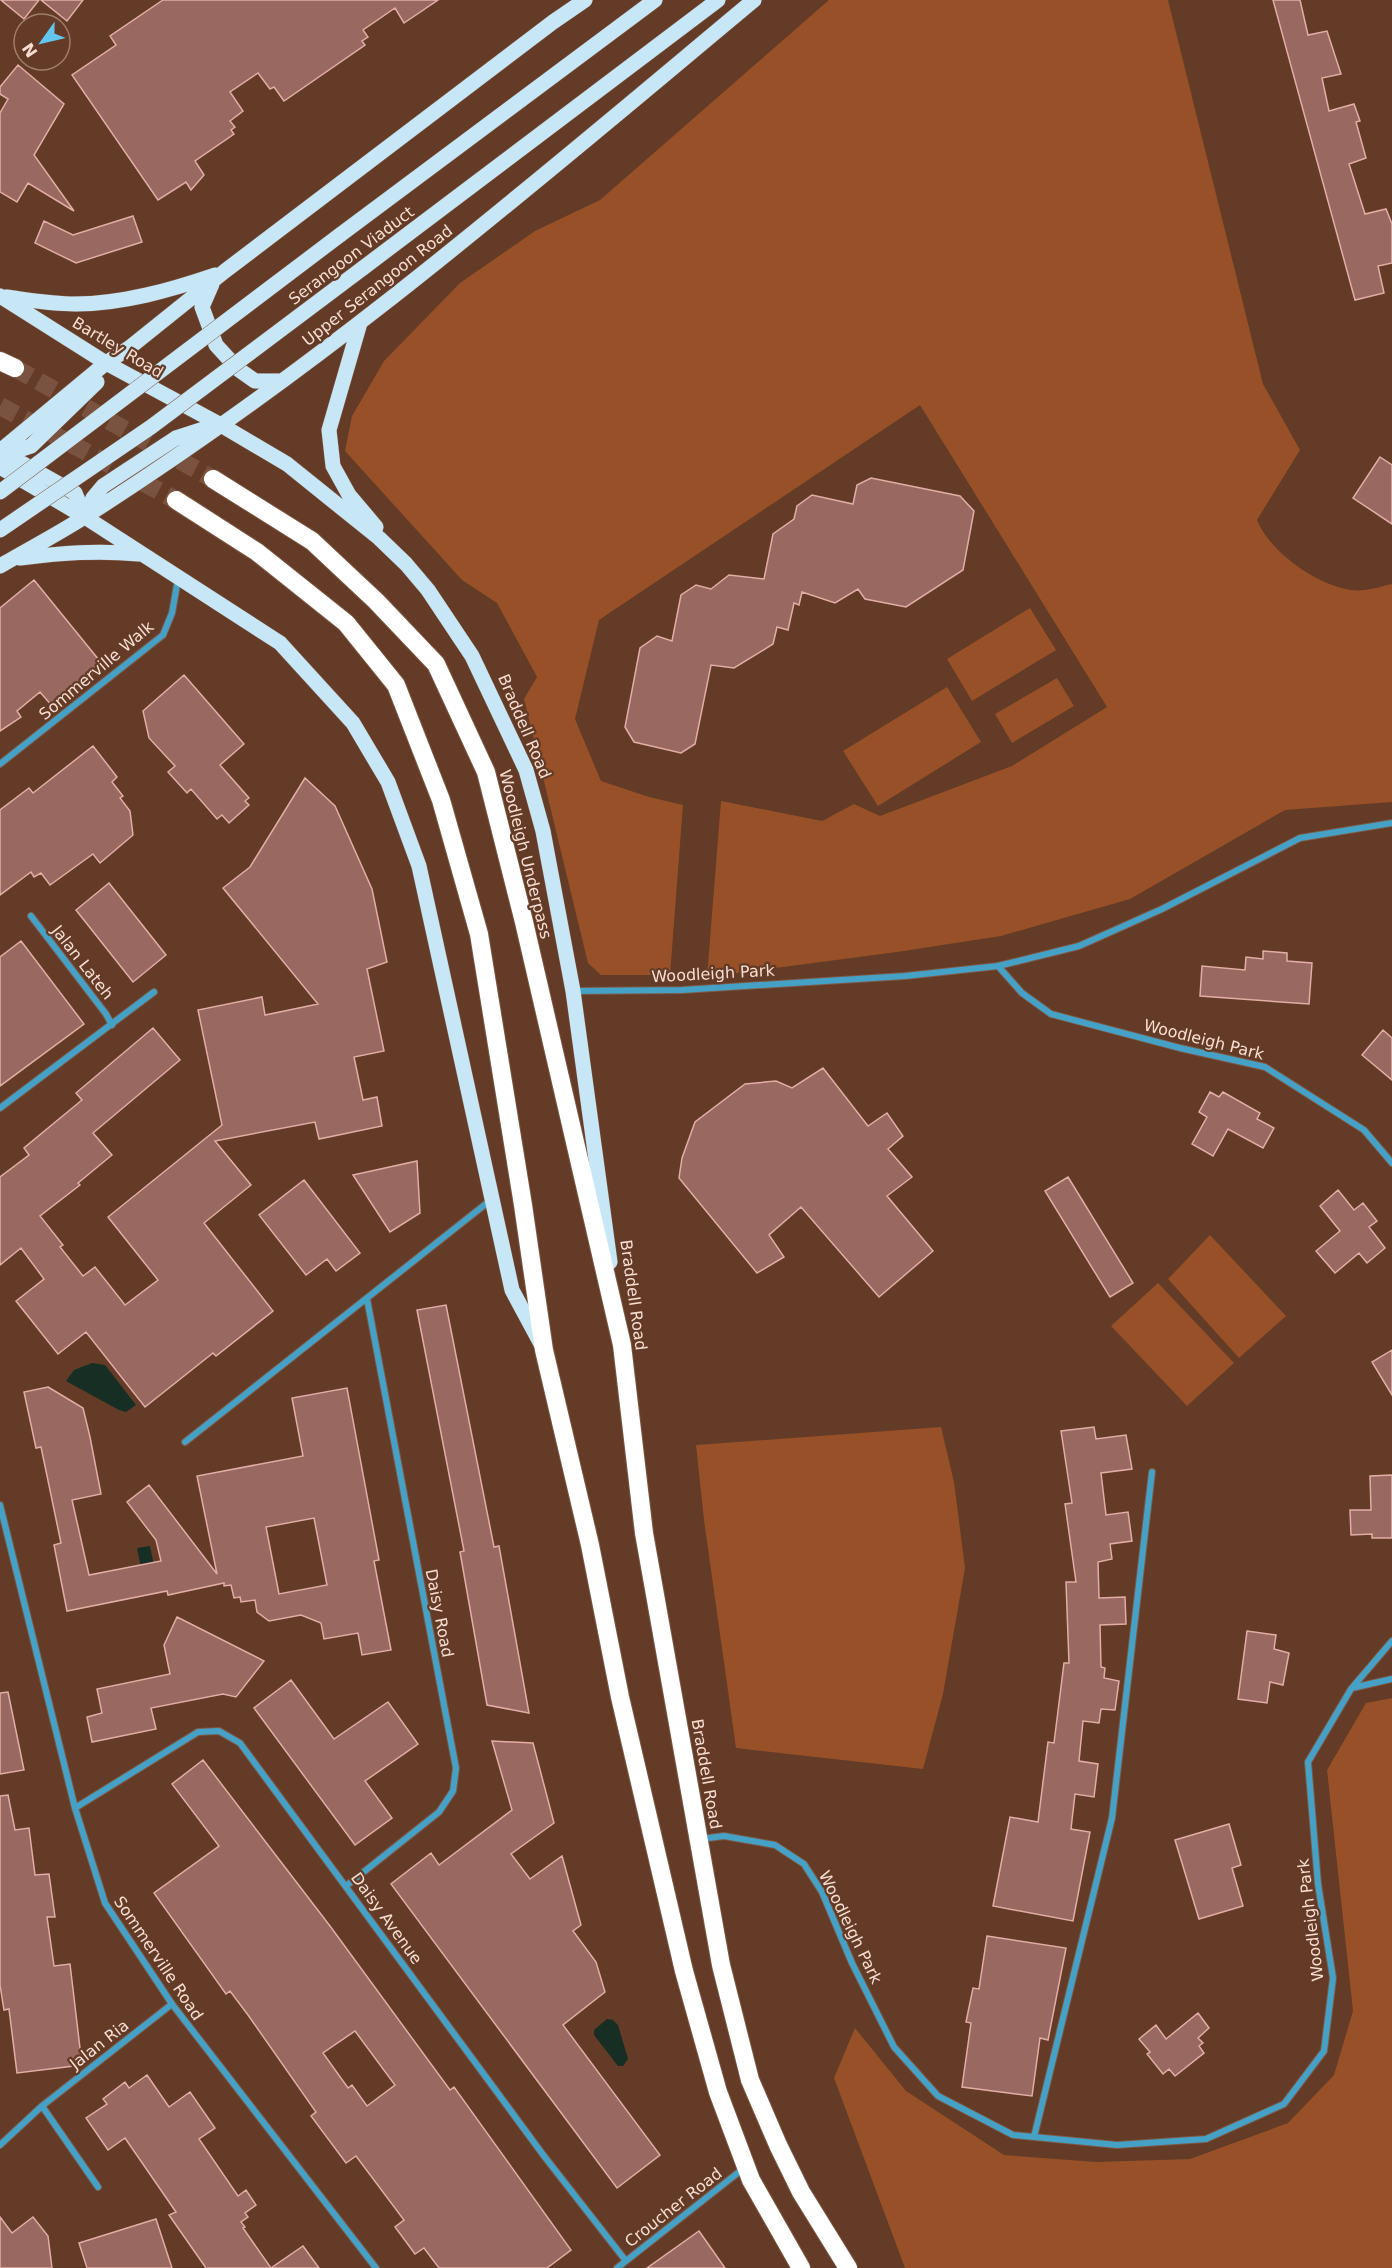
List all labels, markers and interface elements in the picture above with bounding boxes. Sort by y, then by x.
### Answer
north arrow [12,12,72,72]
text: N [18,39,42,61]
street label: Serangoon Viaduct [285,202,418,309]
street label: Upper Serangoon Road [299,221,456,350]
street label: Bartley Road [69,313,167,382]
street label: Sommerville Walk [35,616,158,724]
street label: Braddell Road [494,671,555,781]
street label: Woodleigh Underpass [495,768,556,941]
street label: Jalan Lateh [47,921,117,1003]
street label: Woodleigh Park [651,961,776,986]
street label: Woodleigh Park [1142,1015,1267,1064]
street label: Braddell Road [616,1238,651,1352]
street label: Daisy Road [422,1567,457,1659]
street label: Braddell Road [687,1717,726,1831]
street label: Woodleigh Park [1293,1857,1327,1982]
street label: Woodleigh Park [815,1868,886,1987]
street label: Daisy Avenue [347,1869,426,1968]
street label: Sommerville Road [110,1893,207,2024]
street label: Jalan Ria [65,2016,132,2074]
street label: Croucher Road [621,2164,726,2251]

